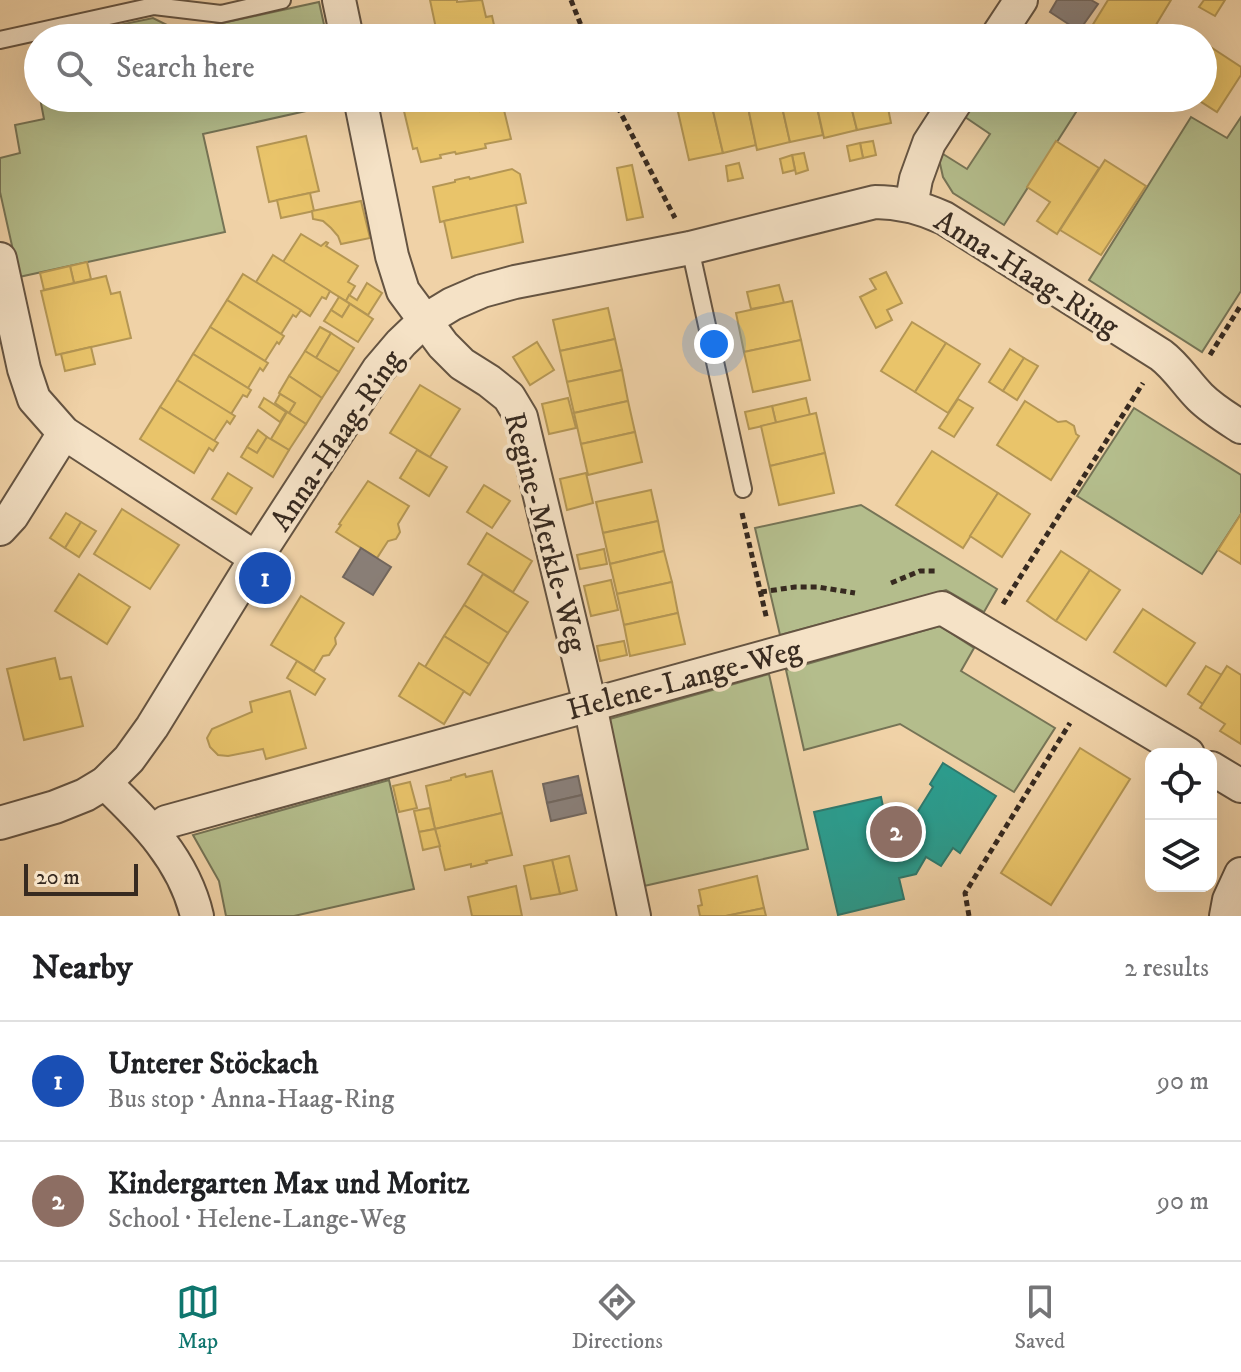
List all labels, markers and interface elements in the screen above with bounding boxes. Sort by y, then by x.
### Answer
search box [24,24,1217,112]
icon: search [52,46,96,90]
text: Search here [116,50,255,87]
street label: Anna-Haag-Ring [927,203,1126,346]
your location [694,324,734,364]
street label: Anna-Haag-Ring [263,343,412,539]
street label: Regine-Merkle-Weg [495,408,594,657]
pin: 1 [239,548,291,608]
street label: Helene-Lange-Weg [563,631,806,730]
map controls [1145,748,1217,892]
button: locate [1145,748,1217,820]
pin: 2 [870,802,922,862]
button: layers [1145,820,1217,892]
scale bar [24,860,138,896]
text: 20 m [36,864,80,891]
text: Nearby [32,947,133,989]
text: 2 results [1124,952,1209,985]
text: Unterer Stöckach [108,1046,318,1083]
text: 1 [53,1065,63,1098]
text: 90 m [1157,1065,1209,1098]
text: Bus stop · Anna-Haag-Ring [108,1083,394,1116]
text: Kindergarten Max und Moritz [108,1166,469,1203]
text: 2 [52,1185,64,1218]
text: 90 m [1157,1185,1209,1218]
text: School · Helene-Lange-Weg [108,1203,406,1236]
tab: Map [176,1280,220,1355]
tab: Directions [572,1280,663,1355]
tab: Saved [1015,1280,1065,1355]

